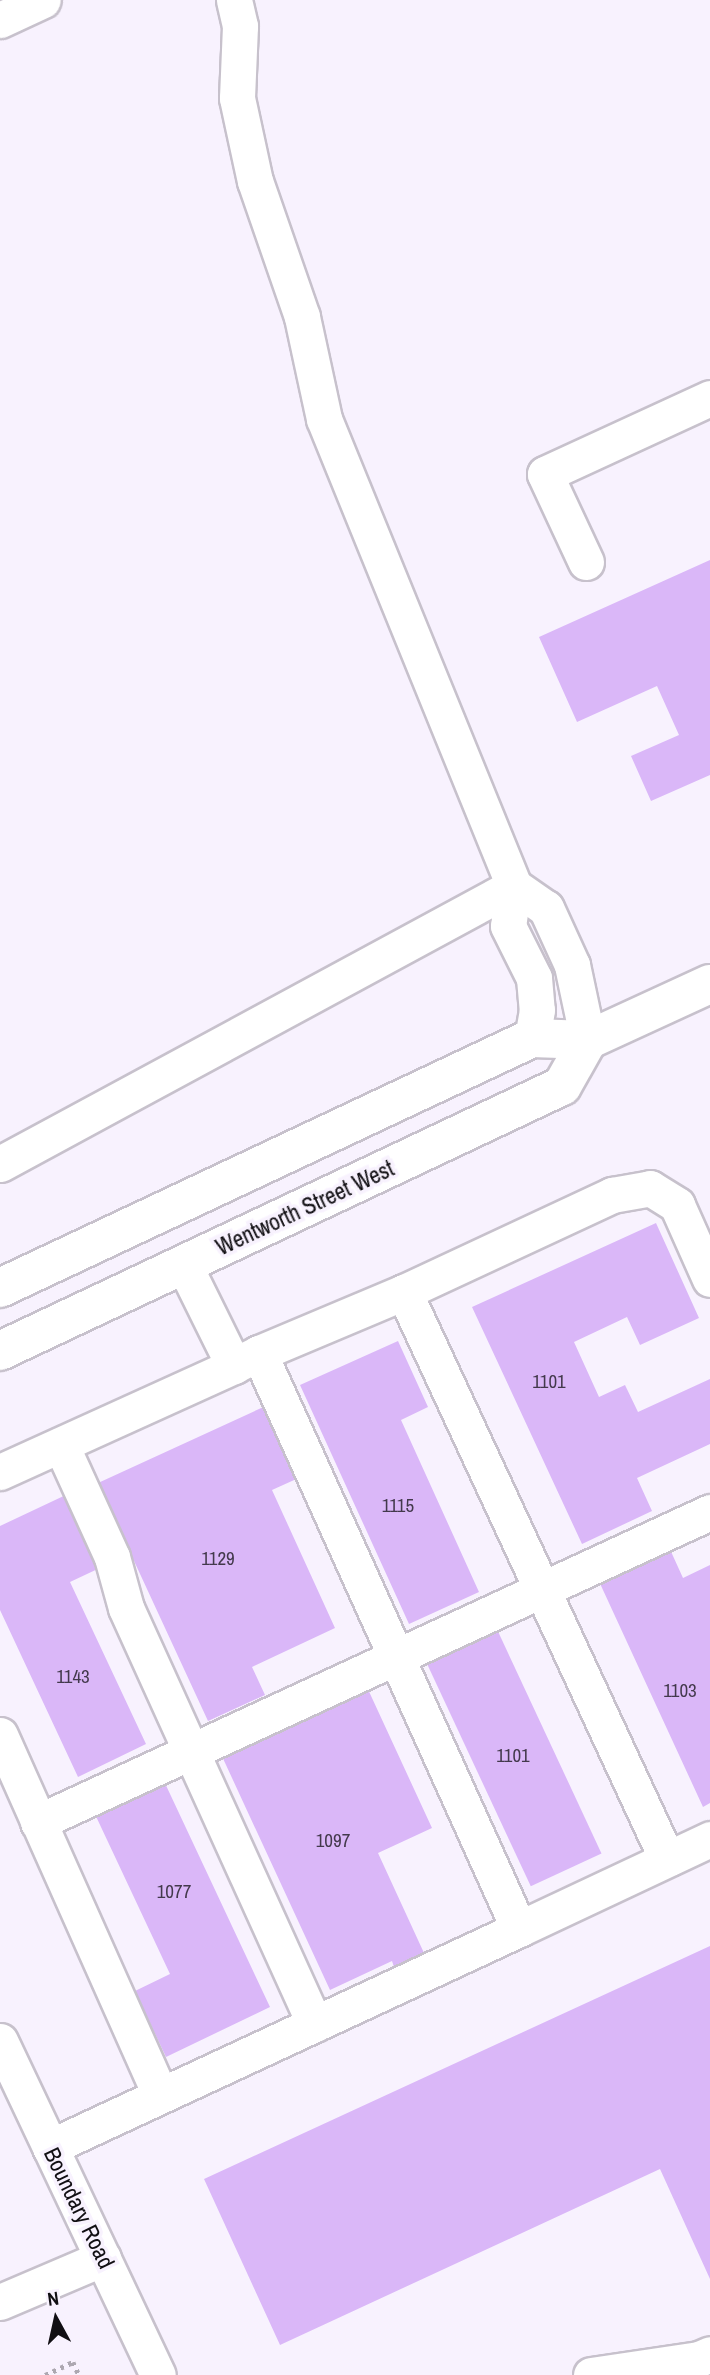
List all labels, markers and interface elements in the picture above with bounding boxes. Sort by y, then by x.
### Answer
street label: Wentworth Street West [212,1155,398,1261]
house number: 1101 [532,1371,566,1393]
house number: 1115 [382,1495,414,1517]
house number: 1129 [201,1548,235,1570]
house number: 1143 [56,1666,90,1688]
house number: 1103 [663,1680,697,1702]
house number: 1101 [496,1745,530,1767]
house number: 1097 [316,1830,350,1852]
house number: 1077 [157,1881,191,1903]
street label: Boundary Road [38,2143,120,2273]
north arrow [21,2284,91,2354]
text: N [46,2285,60,2312]

